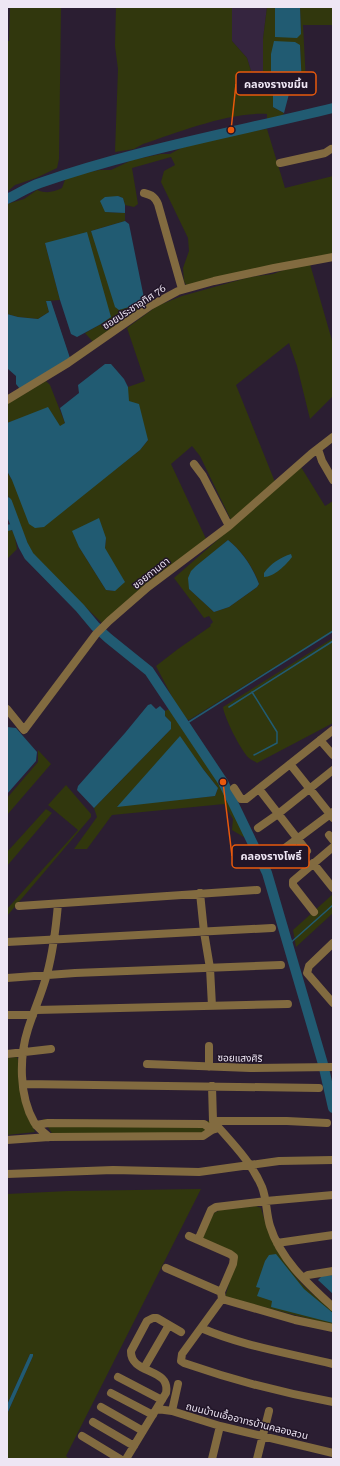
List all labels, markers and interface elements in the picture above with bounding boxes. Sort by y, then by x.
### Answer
callout: คลองรางขมิ้น [236,72,316,95]
text: คลองรางขมิ้น [244,77,308,91]
street label: ซอยประชาอุทิศ 76 [100,282,168,332]
street label: ซอยกานดา [130,555,172,591]
callout: คลองรางโพธิ์ [232,845,309,868]
text: คลองรางโพธิ์ [240,849,303,863]
street label: ซอยแสงศิริ [217,1052,263,1064]
street label: ถนนบ้านเอื้ออาทรบ้านคลองสวน [185,1399,310,1442]

